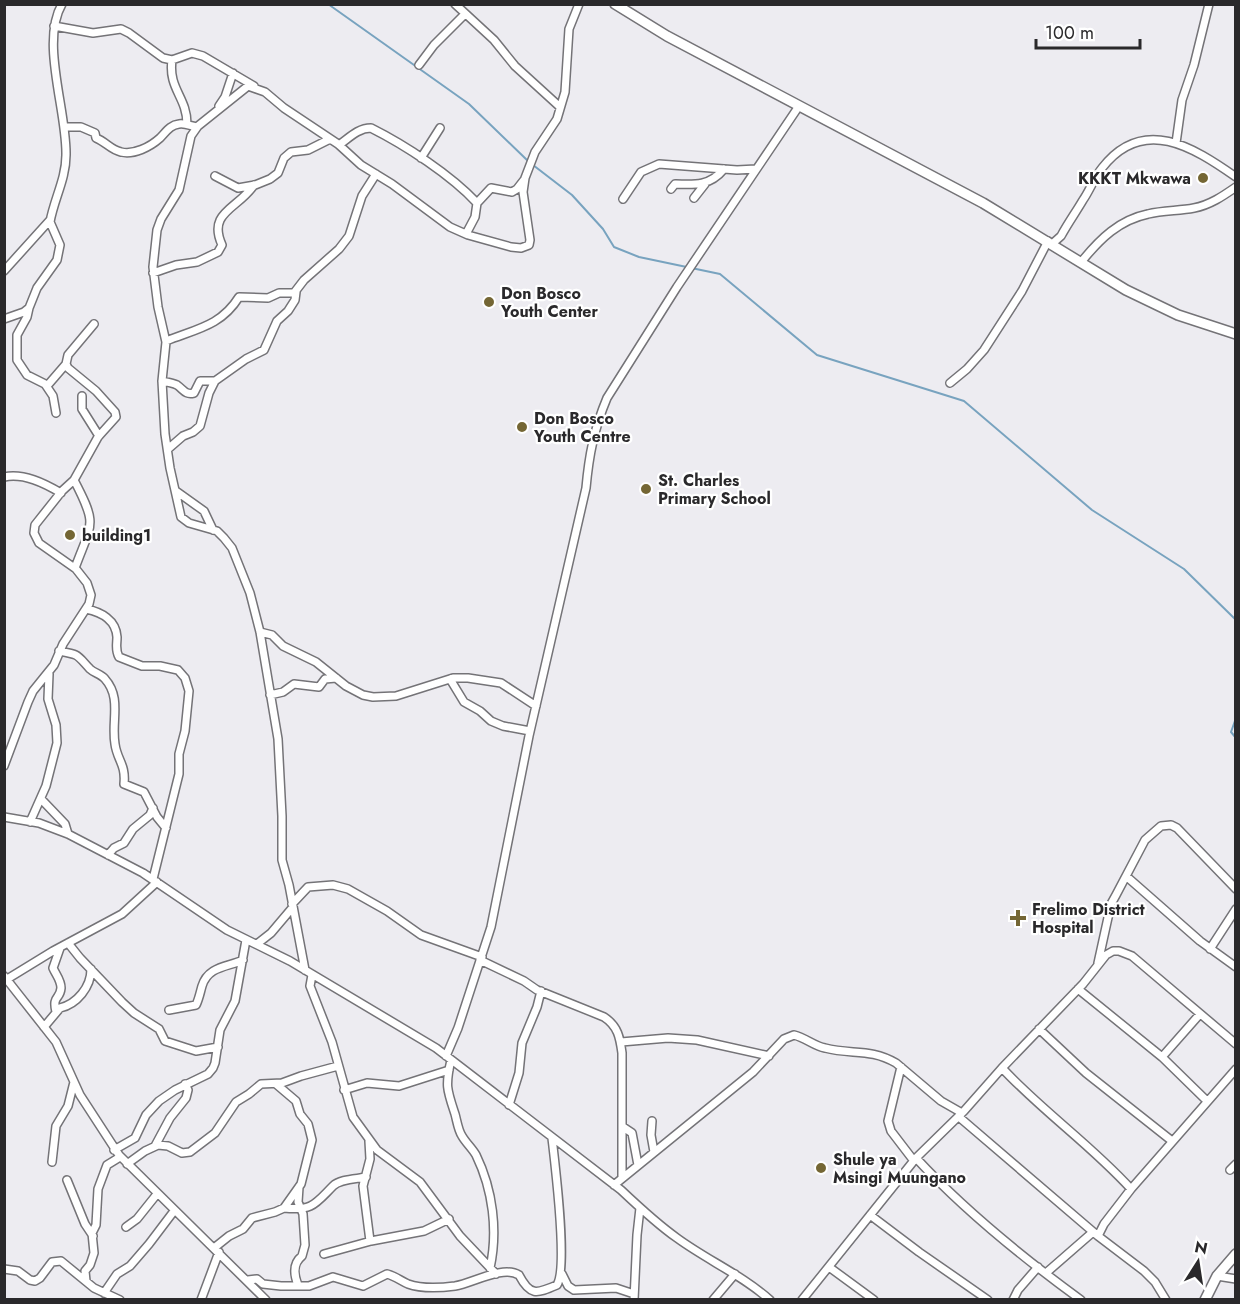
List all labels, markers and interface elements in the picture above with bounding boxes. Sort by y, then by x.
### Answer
scale bar [1036,12,1140,50]
text: 100 m [1045,20,1094,46]
place label: KKKT Mkwawa [1078,167,1191,190]
marker: KKKT Mkwawa [1196,171,1210,185]
place label: Don Bosco Youth Center [500,282,598,323]
marker: Don Bosco Youth Center [482,295,496,309]
place label: Don Bosco Youth Centre [533,407,631,448]
marker: Don Bosco Youth Centre [515,420,529,434]
place label: St. Charles Primary School [658,469,771,510]
marker: St. Charles Primary School [639,482,653,496]
place label: building1 [82,524,151,547]
marker: building1 [63,528,77,542]
place label: Frelimo District Hospital [1032,898,1146,939]
marker: Frelimo District Hospital [1009,909,1027,927]
place label: Shule ya Msingi Muungano [833,1148,966,1189]
marker: Shule ya Msingi Muungano [814,1161,828,1175]
north arrow [1168,1232,1228,1292]
text: N [1192,1235,1210,1260]

